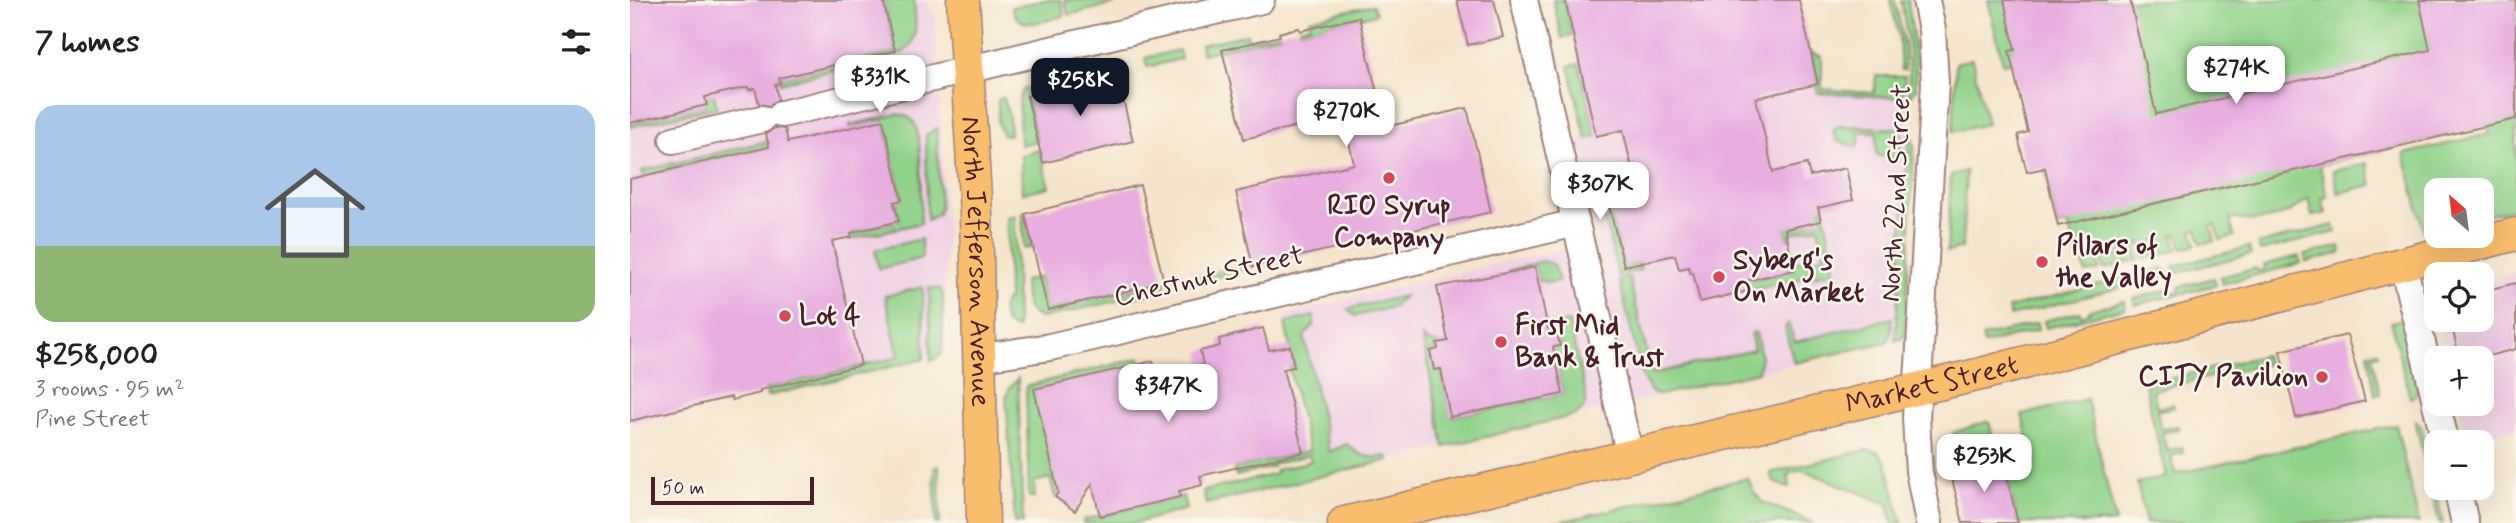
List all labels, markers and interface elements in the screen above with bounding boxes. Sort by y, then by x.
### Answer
text: 7 homes [35,23,140,62]
icon: filters [557,23,595,61]
pin: $274K [2187,46,2285,106]
text: $274K [2203,54,2269,84]
pin: $331K [831,55,929,115]
pin: $258K [1031,58,1129,118]
text: $331K [851,63,909,93]
text: $258K [1047,66,1113,96]
street label: North 22nd Street [1873,83,1921,303]
pin: $270K [1297,90,1395,149]
text: $270K [1313,97,1379,127]
street label: North Jefferson Avenue [952,115,999,407]
icon: home [252,150,378,276]
pin: $307K [1551,162,1649,222]
marker: RIO Syrup Company [1381,170,1397,186]
text: $307K [1567,170,1633,200]
north arrow [2424,178,2494,248]
map controls [2424,178,2494,500]
place label: RIO Syrup Company [1327,188,1451,257]
place label: Pillars of the Valley [2055,228,2172,297]
street label: Chestnut Street [1110,237,1308,317]
place label: Syberg's On Market [1733,243,1865,312]
marker: Pillars of the Valley [2034,254,2050,270]
button: locate [2424,262,2494,332]
marker: Syberg's On Market [1711,269,1727,285]
place label: Lot 4 [799,298,861,335]
marker: Lot 4 [777,308,793,324]
place label: First Mid Bank & Trust [1515,308,1665,377]
marker: First Mid Bank & Trust [1493,334,1509,350]
text: $258,000 [35,336,158,375]
street label: Market Street [1842,346,2023,424]
button: + [2424,346,2494,416]
place label: CITY Pavilion [2138,359,2308,396]
pin: $347K [1119,364,1217,424]
marker: CITY Pavilion [2314,369,2330,385]
text: $347K [1135,372,1201,402]
text: 3 rooms · 95 m² [35,375,184,405]
text: Pine Street [35,405,150,435]
button: − [2424,430,2494,500]
pin: $253K [1935,434,2033,494]
text: $253K [1953,442,2015,472]
scale bar [651,474,814,506]
text: 50 m [662,476,705,501]

